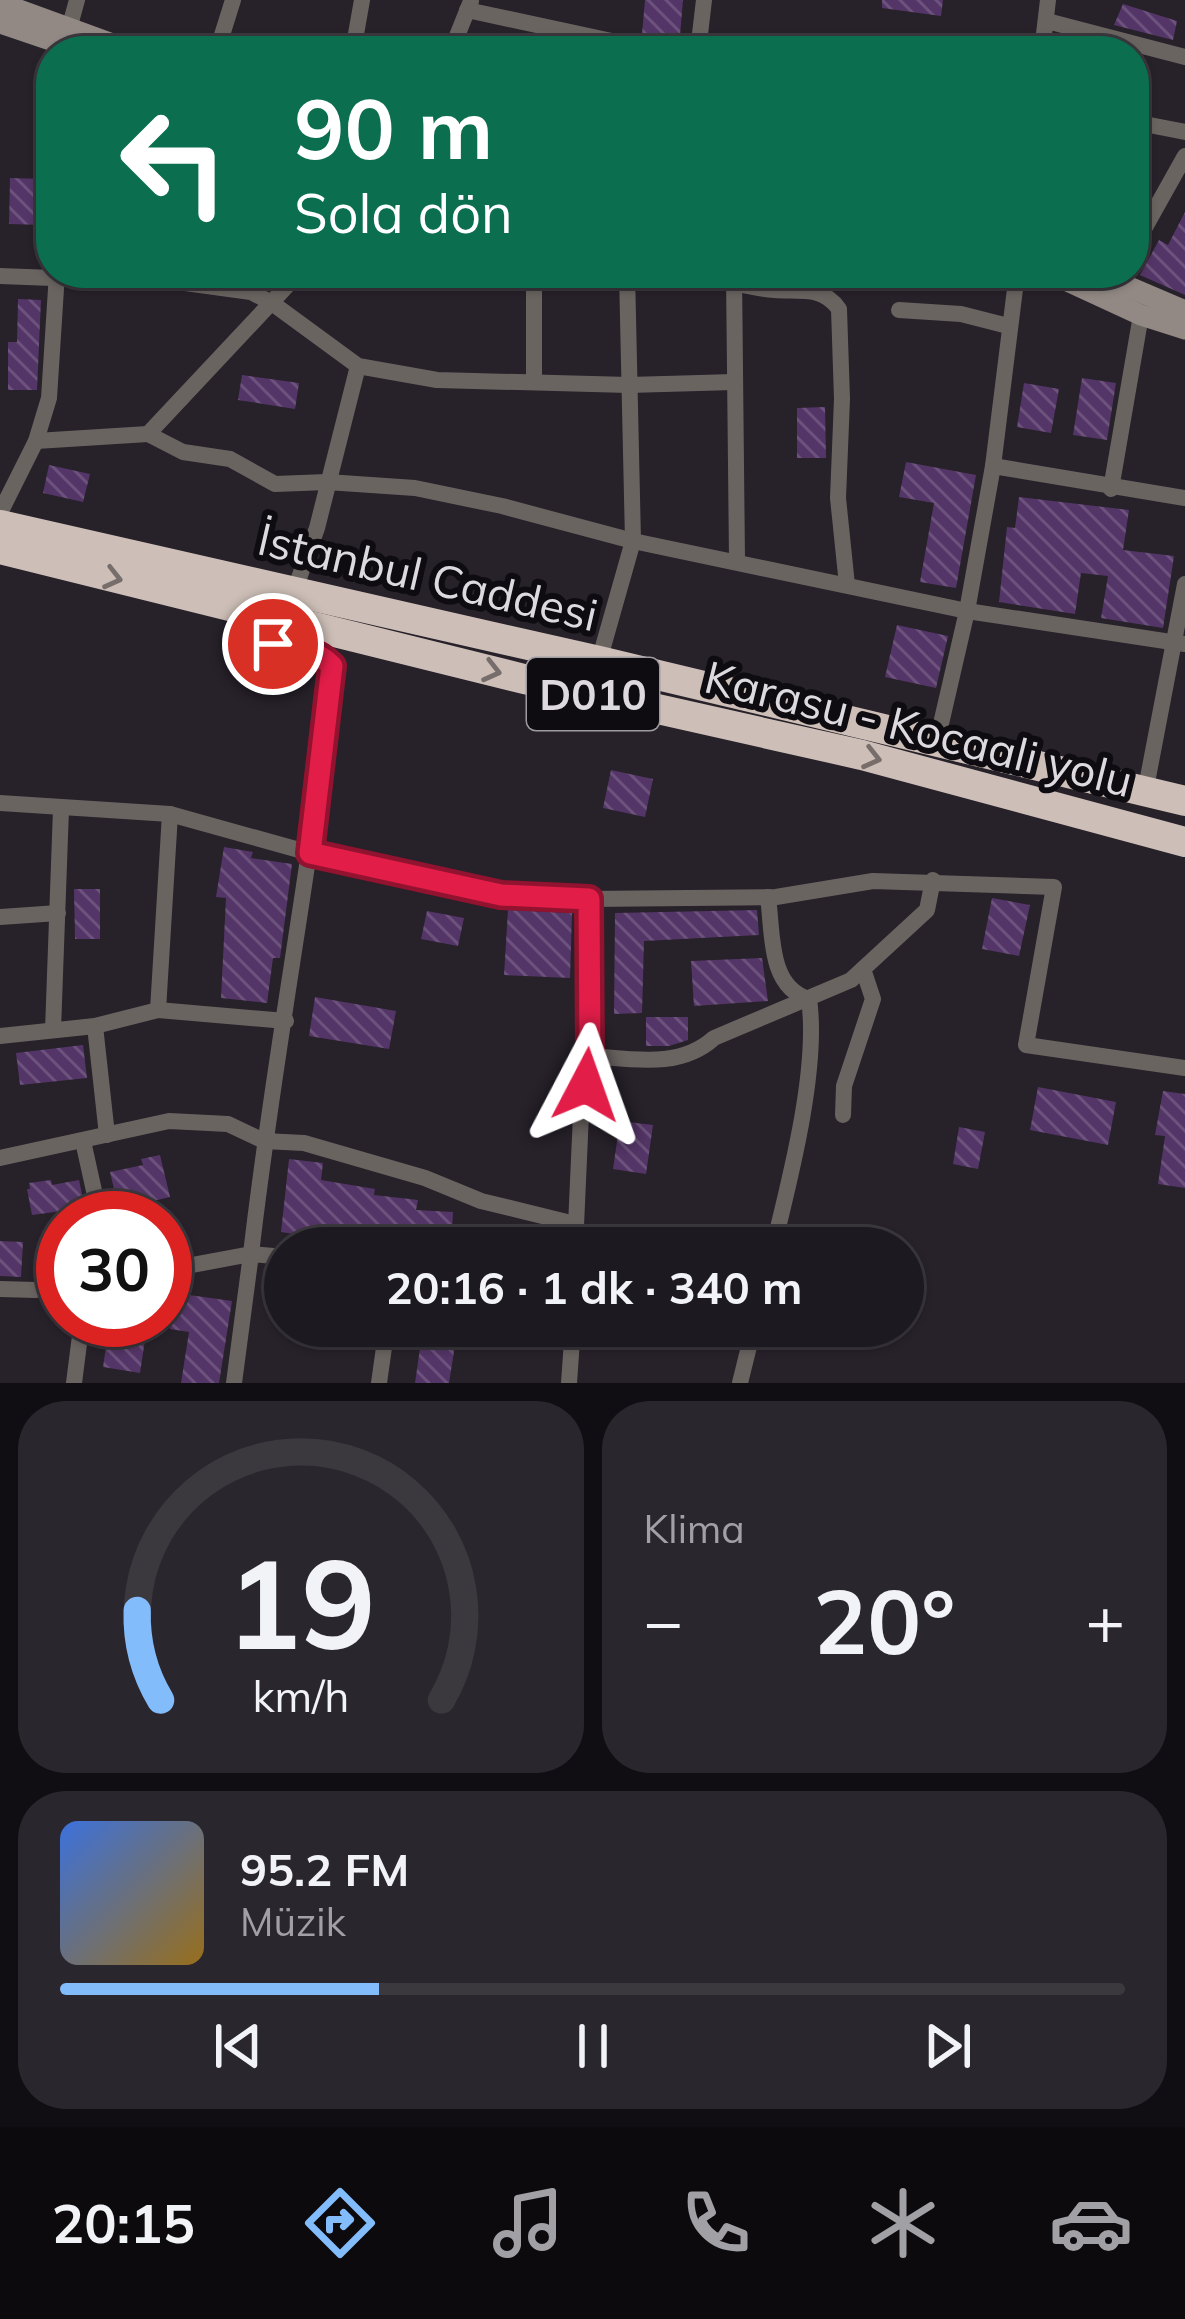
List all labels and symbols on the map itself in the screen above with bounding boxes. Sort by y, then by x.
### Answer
street label: İstanbul Caddesi [253,510,603,642]
one-way arrow [103,564,123,589]
pin [222,593,324,695]
street label: Karasu - Kocaali yolu [699,648,1139,808]
one-way arrow [482,657,502,682]
road number: D010 [527,658,659,730]
one-way arrow [862,744,882,769]
position arrow [523,1022,649,1148]
speed limit sign: 30 [36,1191,192,1347]

